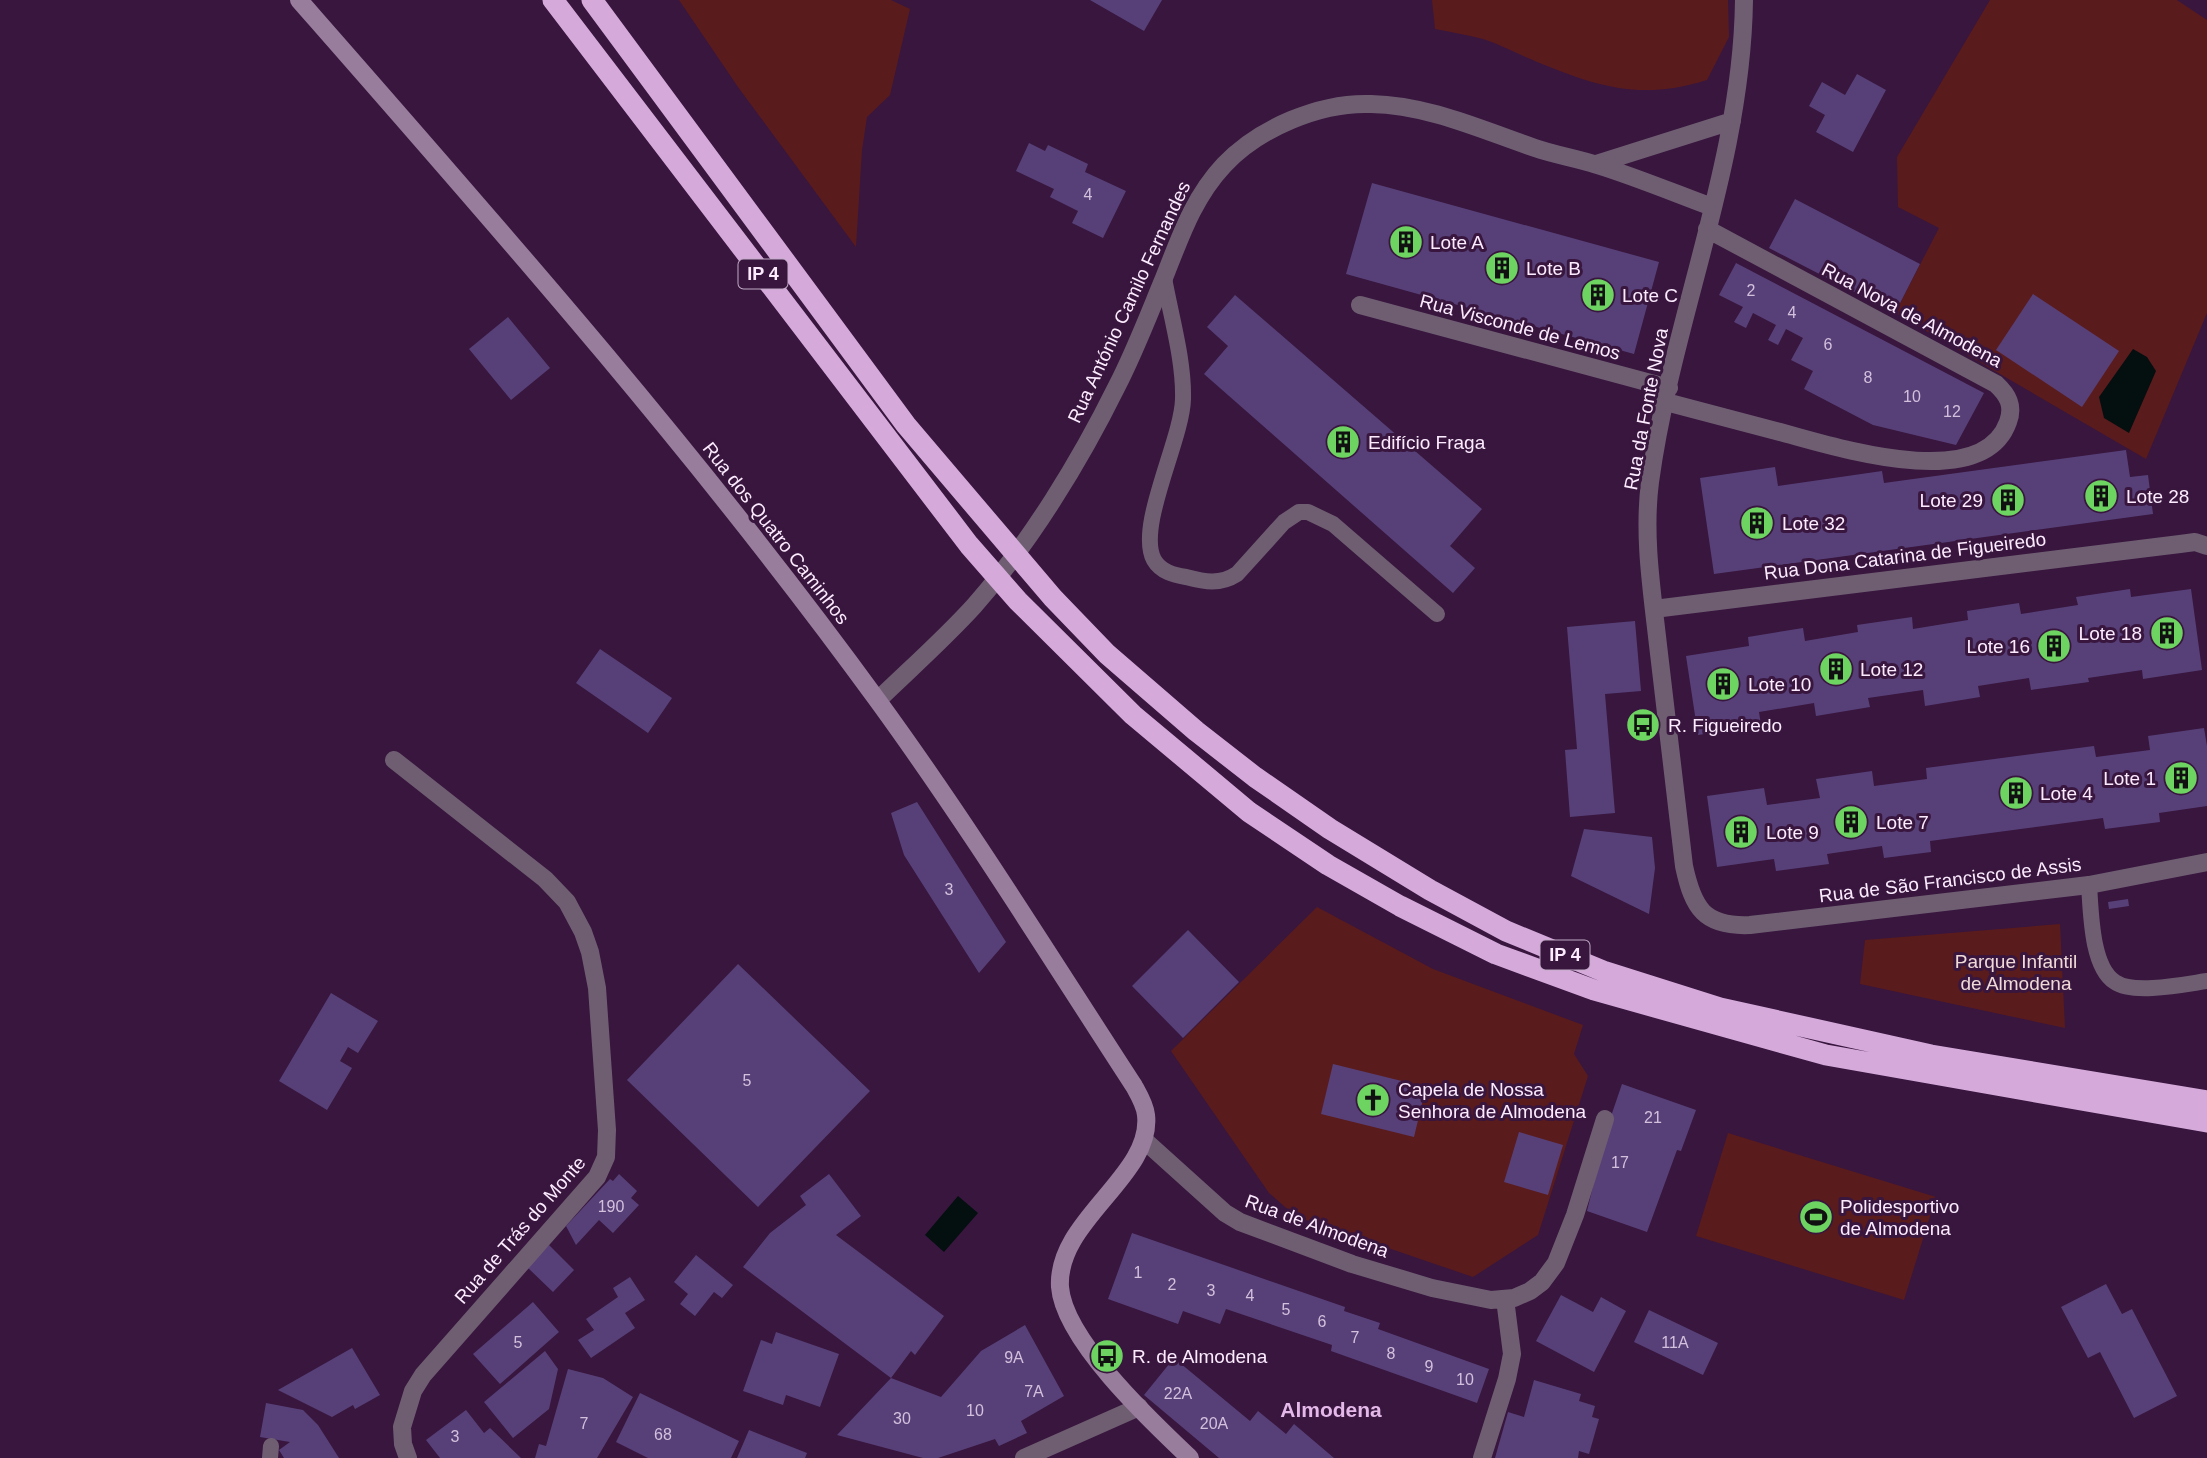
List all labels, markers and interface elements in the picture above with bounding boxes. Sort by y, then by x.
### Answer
street label: Rua António Camilo Fernandes [1064,178,1194,426]
house number: 4 [1084,186,1093,203]
building icon: Lote A [1387,223,1425,261]
place label: Lote A [1430,232,1484,253]
building icon: Lote B [1483,249,1521,287]
place label: Lote B [1526,258,1581,279]
street label: Rua Nova de Almodena [1818,259,2006,372]
road number: IP 4 [738,260,788,288]
building icon: Lote C [1579,276,1617,314]
house number: 2 [1747,282,1756,299]
place label: Lote C [1622,285,1678,306]
street label: Rua Visconde de Lemos [1417,290,1623,364]
house number: 4 [1788,304,1797,321]
street label: Rua da Fonte Nova [1620,326,1672,492]
house number: 6 [1824,336,1833,353]
house number: 8 [1864,369,1873,386]
house number: 10 [1903,388,1921,405]
house number: 12 [1943,403,1961,420]
building icon: Edifício Fraga [1324,423,1362,461]
place label: Edifício Fraga [1368,432,1486,453]
street label: Rua dos Quatro Caminhos [698,438,854,628]
building icon: Lote 28 [2082,477,2120,515]
building icon: Lote 29 [1989,481,2027,519]
place label: Lote 28 [2126,486,2189,507]
place label: Lote 29 [1920,490,1983,511]
building icon: Lote 32 [1738,504,1776,542]
place label: Lote 32 [1782,513,1845,534]
street label: Rua Dona Catarina de Figueiredo [1763,528,2047,584]
building icon: Lote 18 [2148,614,2186,652]
place label: Lote 18 [2079,623,2142,644]
building icon: Lote 16 [2035,627,2073,665]
place label: Lote 16 [1967,636,2030,657]
building icon: Lote 12 [1817,650,1855,688]
place label: Lote 12 [1860,659,1923,680]
building icon: Lote 10 [1704,665,1742,703]
place label: Lote 10 [1748,674,1811,695]
bus stop icon: R. Figueiredo [1624,706,1662,744]
place label: R. Figueiredo [1668,715,1782,736]
building icon: Lote 1 [2162,759,2200,797]
place label: Lote 1 [2103,768,2156,789]
building icon: Lote 4 [1997,774,2035,812]
place label: Lote 4 [2040,783,2093,804]
building icon: Lote 7 [1832,803,1870,841]
place label: Lote 7 [1876,812,1929,833]
building icon: Lote 9 [1722,813,1760,851]
place label: Lote 9 [1766,822,1819,843]
street label: Rua de São Francisco de Assis [1818,853,2082,907]
house number: 3 [945,881,954,898]
road number: IP 4 [1540,940,1590,970]
park label: Parque Infantil de Almodena [1955,951,2077,994]
house number: 5 [743,1072,752,1089]
place label: Capela de Nossa Senhora de Almodena [1398,1079,1586,1122]
church icon: Capela de Nossa Senhora de Almodena [1354,1081,1392,1119]
house number: 21 [1644,1109,1662,1126]
street label: Rua de Trás do Monte [450,1152,590,1308]
house number: 17 [1611,1154,1629,1171]
street label: Rua de Almodena [1242,1190,1392,1262]
place label: Polidesportivo de Almodena [1840,1196,1959,1239]
house number: 190 [598,1198,624,1215]
sports icon: Polidesportivo de Almodena [1797,1198,1835,1236]
house number: 1 [1134,1264,1143,1281]
house number: 2 [1168,1276,1177,1293]
house number: 3 [1207,1282,1216,1299]
house number: 4 [1246,1287,1255,1304]
house number: 5 [1282,1301,1291,1318]
house number: 6 [1318,1313,1327,1330]
house number: 7 [1351,1329,1360,1346]
house number: 5 [514,1334,523,1351]
house number: 11A [1661,1334,1689,1351]
bus stop icon: R. de Almodena [1088,1337,1126,1375]
house number: 8 [1387,1345,1396,1362]
place label: R. de Almodena [1132,1346,1268,1367]
house number: 9A [1004,1349,1024,1366]
house number: 9 [1425,1358,1434,1375]
house number: 10 [1456,1371,1474,1388]
house number: 7A [1024,1383,1044,1400]
house number: 22A [1164,1385,1193,1402]
district label: Almodena [1280,1398,1382,1421]
house number: 10 [966,1402,984,1419]
house number: 30 [893,1410,911,1427]
house number: 7 [580,1415,589,1432]
house number: 20A [1200,1415,1229,1432]
house number: 68 [654,1426,672,1443]
house number: 3 [451,1428,460,1445]

